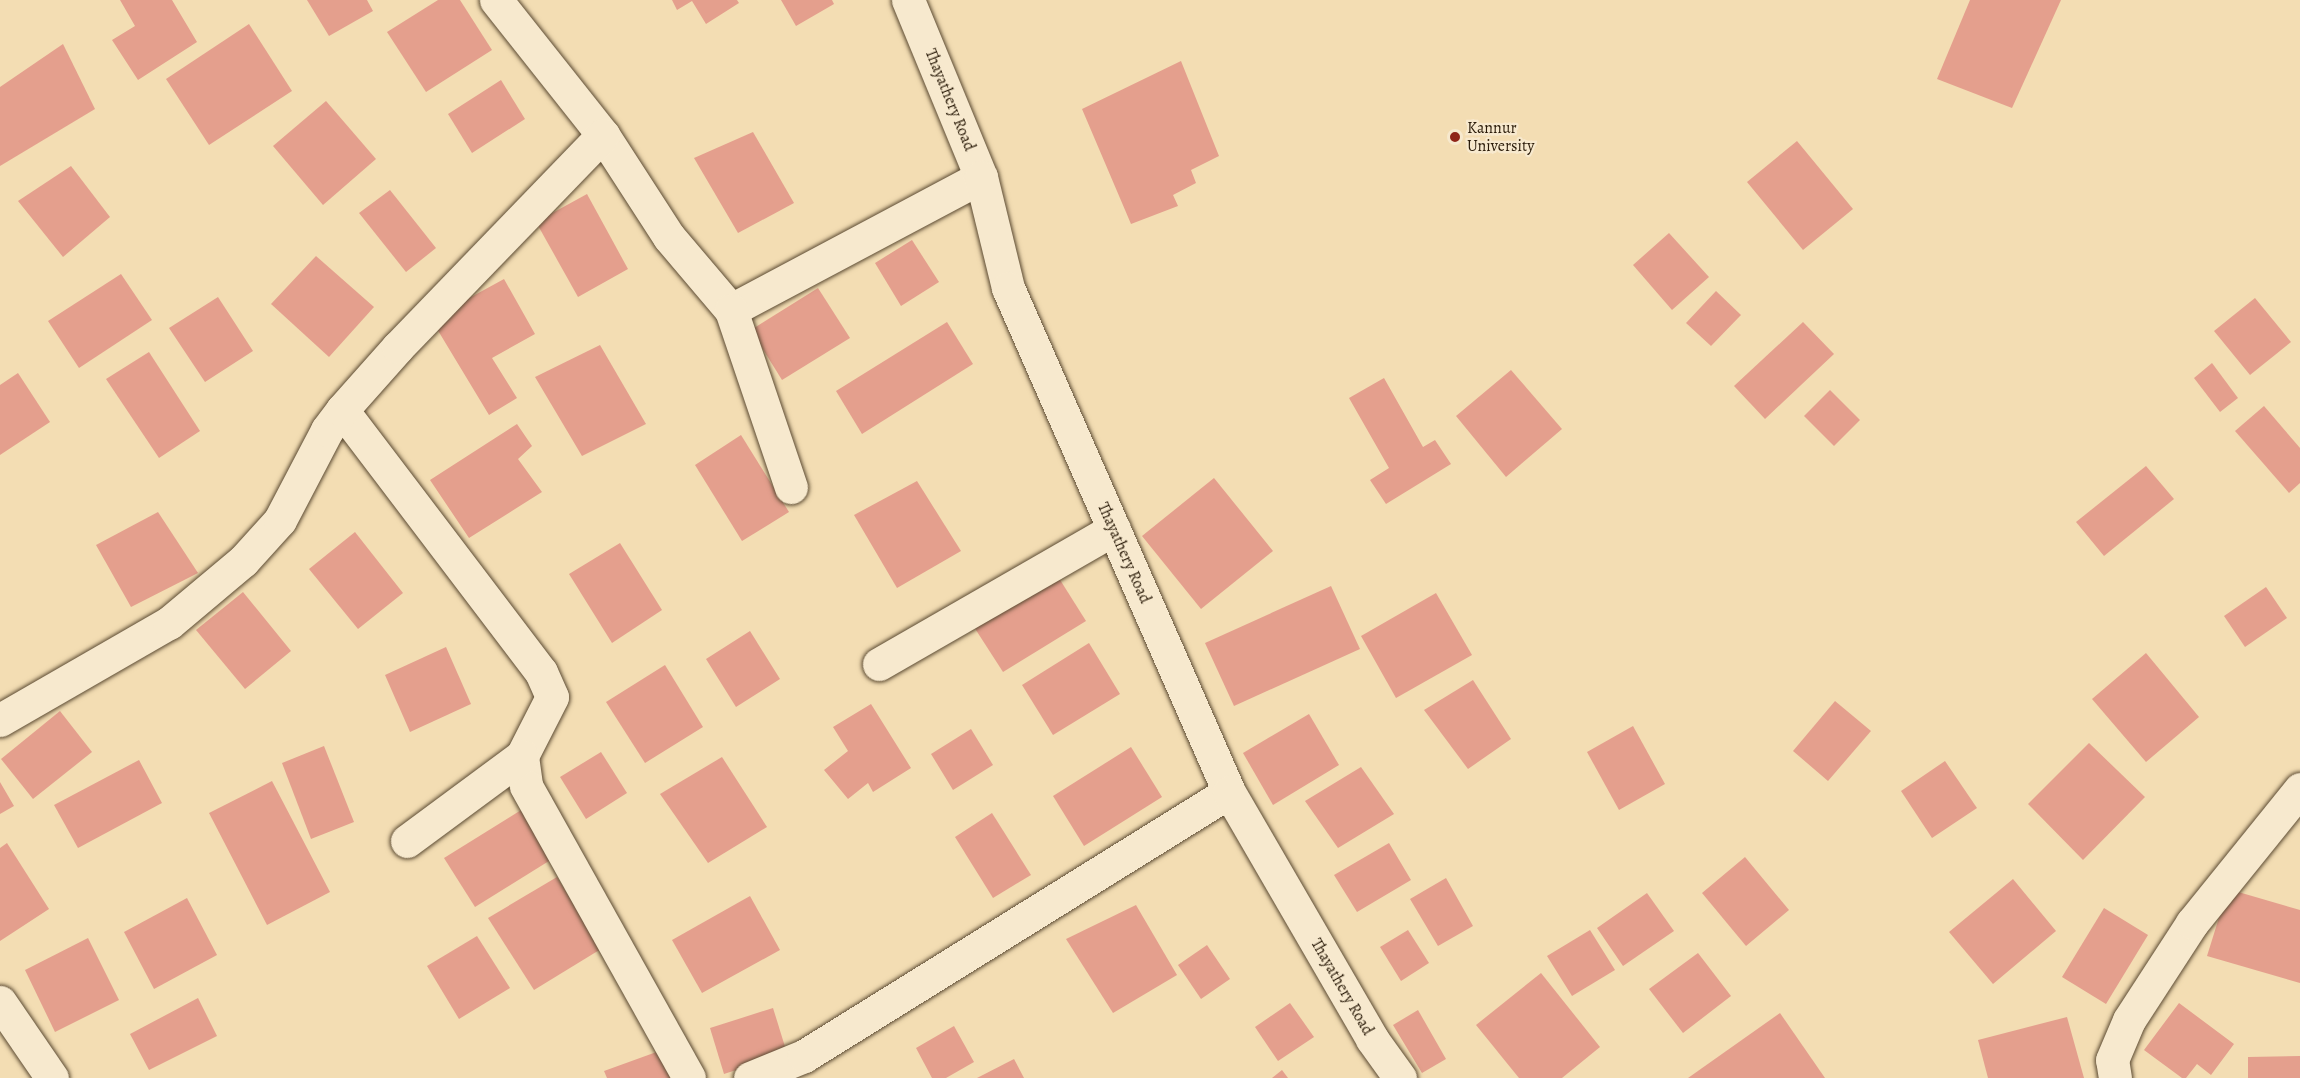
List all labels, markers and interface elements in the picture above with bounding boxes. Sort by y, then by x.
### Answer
street label: Thayathery Road [921,46,979,154]
place label: Kannur University [1467,118,1534,156]
marker: Kannur University [1448,130,1462,144]
street label: Thayathery Road [1093,500,1155,606]
street label: Thayathery Road [1307,935,1377,1039]

